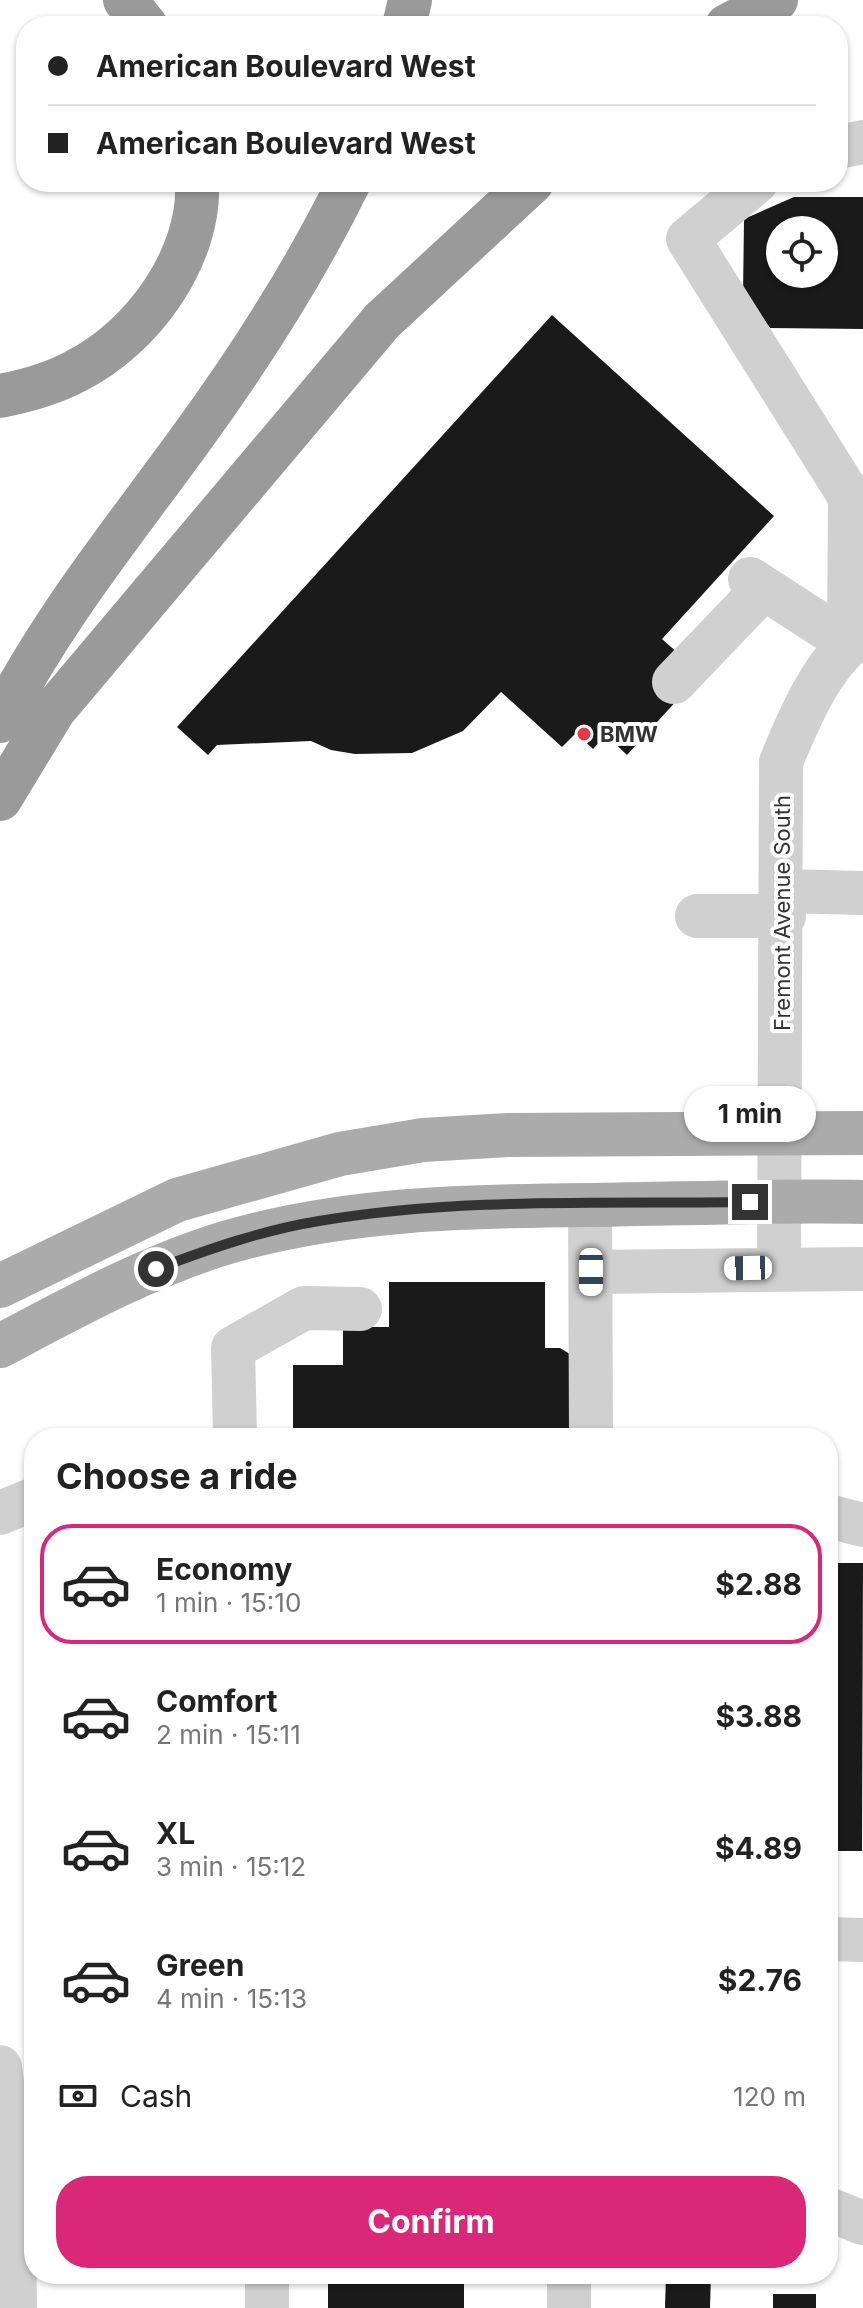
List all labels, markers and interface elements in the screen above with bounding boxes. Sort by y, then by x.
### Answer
text: American Boulevard West [96,48,476,84]
text: American Boulevard West [96,125,476,161]
map controls [766,216,838,288]
button: locate [766,216,838,288]
place label: BMW [600,721,658,747]
marker: BMW [575,725,593,743]
street label: Fremont Avenue South [769,795,795,1031]
callout: 1 min [684,1086,816,1142]
text: 1 min [718,1098,782,1129]
route end [732,1184,768,1220]
car [579,1248,603,1296]
route start [138,1251,174,1287]
car [724,1256,772,1280]
text: Choose a ride [56,1454,298,1498]
icon: car [60,1548,132,1620]
text: Economy [156,1551,292,1587]
text: $2.88 [715,1566,802,1602]
text: 1 min · 15:10 [156,1587,301,1618]
icon: car [60,1680,132,1752]
text: Comfort [156,1683,277,1719]
text: $3.88 [715,1698,802,1734]
text: 2 min · 15:11 [156,1719,301,1750]
icon: car [60,1812,132,1884]
text: XL [156,1815,195,1851]
text: $4.89 [715,1830,802,1866]
text: 3 min · 15:12 [156,1851,306,1882]
icon: car [60,1944,132,2016]
text: Green [156,1947,244,1983]
text: $2.76 [718,1962,802,1998]
text: 4 min · 15:13 [156,1983,307,2014]
icon: cash [56,2074,100,2118]
text: Cash [120,2078,192,2114]
text: 120 m [733,2081,806,2112]
button: Confirm [56,2176,806,2268]

